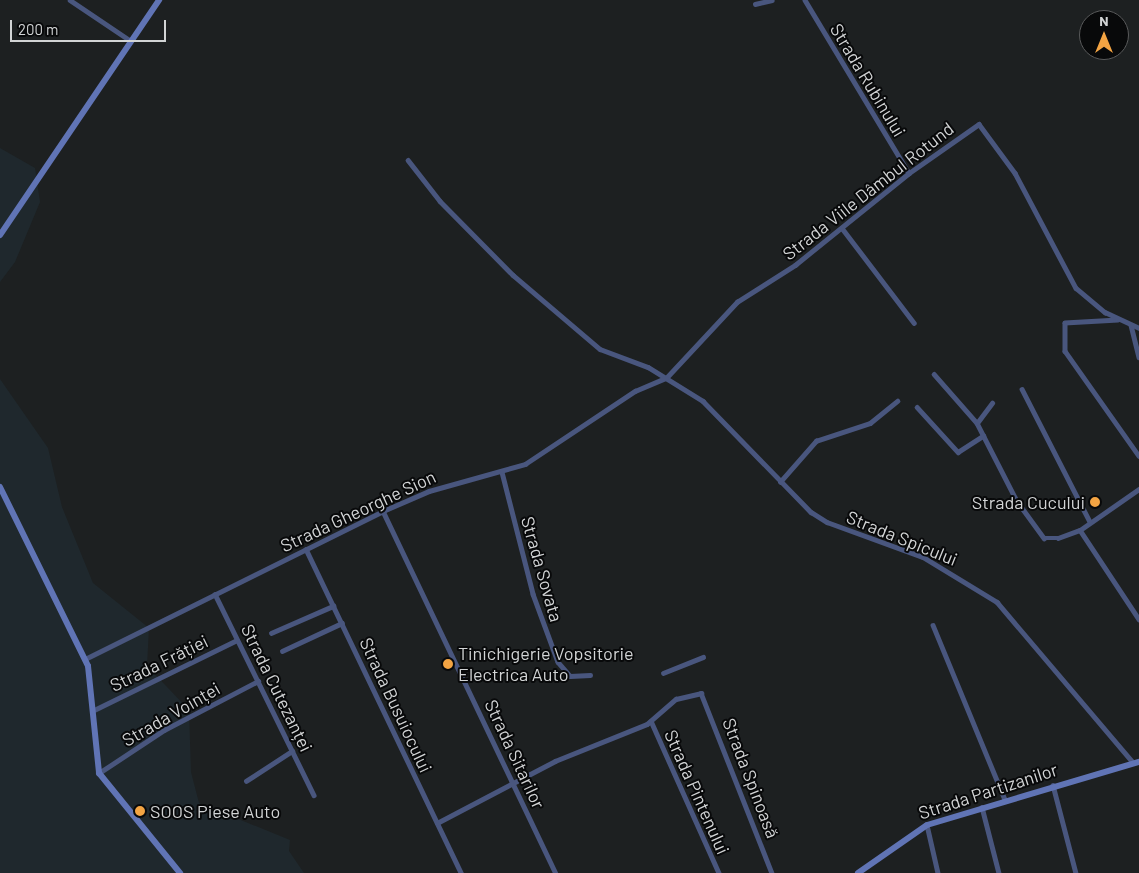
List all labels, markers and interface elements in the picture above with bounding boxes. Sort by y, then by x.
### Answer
scale bar [12,10,169,42]
north arrow [1079,10,1129,60]
text: N [1099,12,1109,29]
street label: Strada Rubinului [826,19,910,141]
text: 200 m [18,20,58,38]
street label: Strada Viile Dâmbul Rotund [778,118,958,264]
street label: Strada Gheorghe Sion [277,466,439,556]
place label: Strada Cucului [972,491,1085,513]
marker: Strada Cucului [1089,496,1101,508]
street label: Strada Spicului [843,506,961,570]
street label: Strada Sovata [517,514,567,624]
street label: Strada Cutezanței [237,621,317,755]
street label: Strada Frăției [106,630,212,696]
street label: Strada Busuiocului [355,634,437,776]
place label: Tinichigerie Vopsitorie Electrica Auto [458,643,634,686]
marker: Tinichigerie Vopsitorie Electrica Auto [442,658,454,670]
street label: Strada Voinței [118,677,224,751]
street label: Strada Sitarilor [480,696,550,812]
street label: Strada Spinoasă [718,715,784,841]
street label: Strada Pintenului [660,726,734,858]
street label: Strada Partizanilor [916,758,1060,824]
place label: SOOS Piese Auto [150,800,280,822]
marker: SOOS Piese Auto [134,805,146,817]

